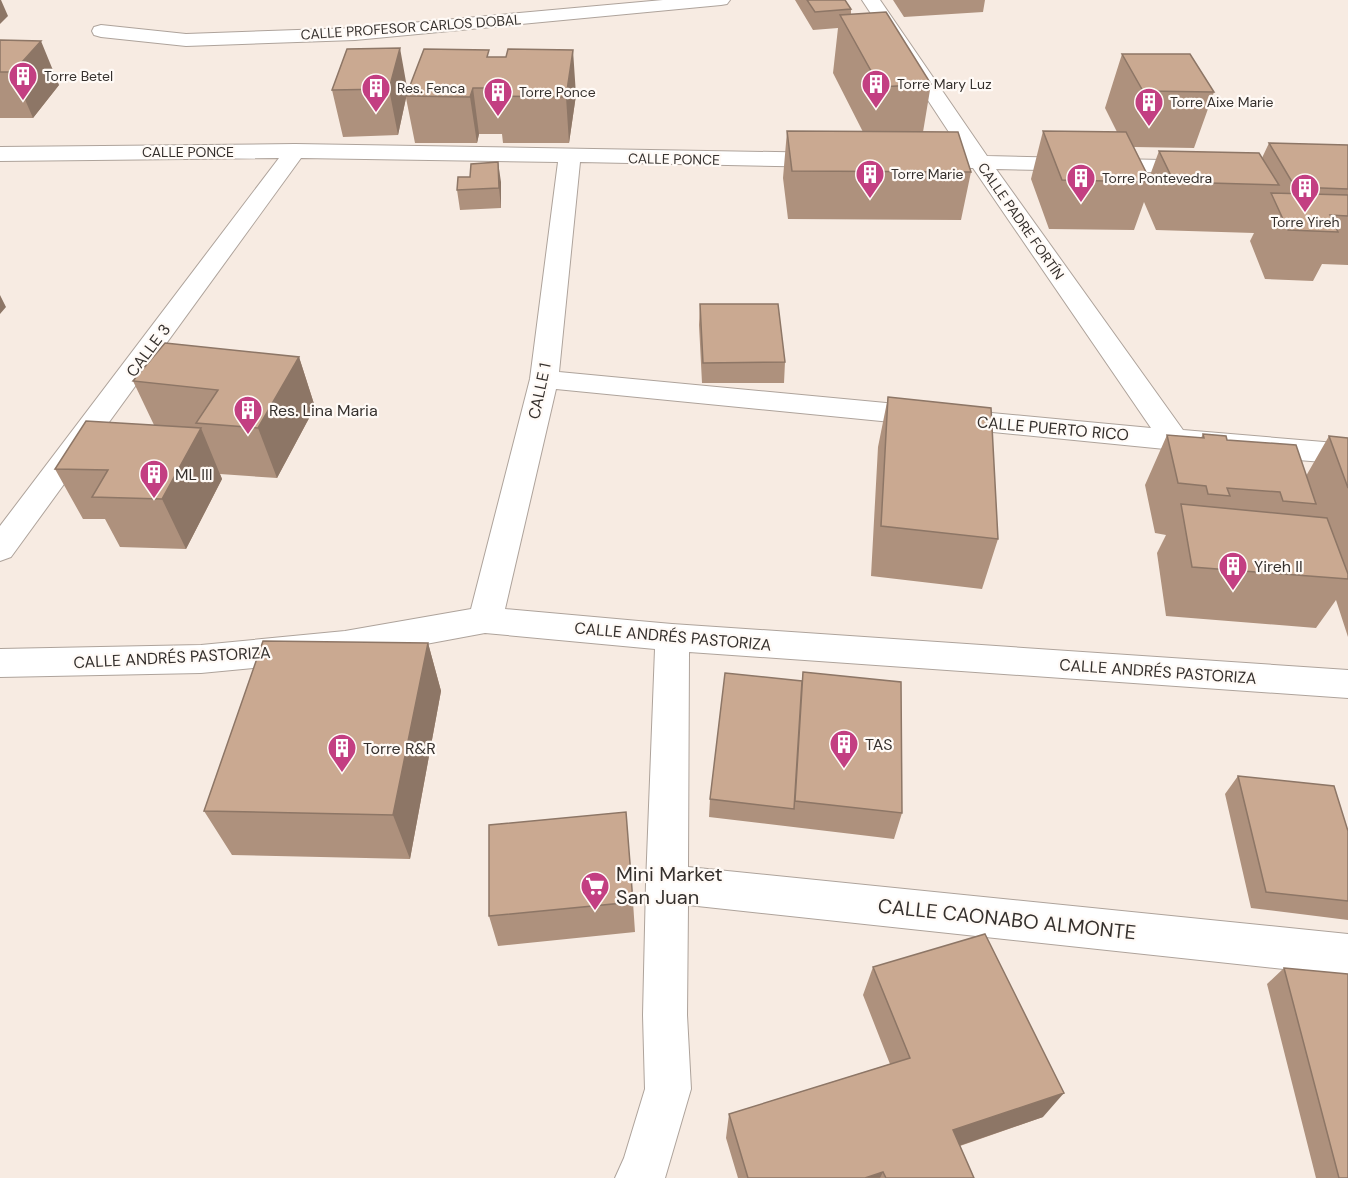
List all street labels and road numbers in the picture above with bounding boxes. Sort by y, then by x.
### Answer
street label: CALLE PROFESOR CARLOS DOBAL [300,10,522,44]
street label: CALLE PONCE [142,143,234,161]
street label: CALLE PONCE [628,149,720,169]
street label: CALLE PADRE FORTÍN [974,159,1068,283]
street label: CALLE 3 [122,319,175,381]
street label: CALLE 1 [523,361,556,421]
street label: CALLE PUERTO RICO [976,411,1130,446]
street label: CALLE ANDRÉS PASTORIZA [574,617,773,656]
street label: CALLE ANDRÉS PASTORIZA [73,642,272,673]
street label: CALLE ANDRÉS PASTORIZA [1059,654,1258,689]
street label: CALLE CAONABO ALMONTE [877,893,1137,945]

